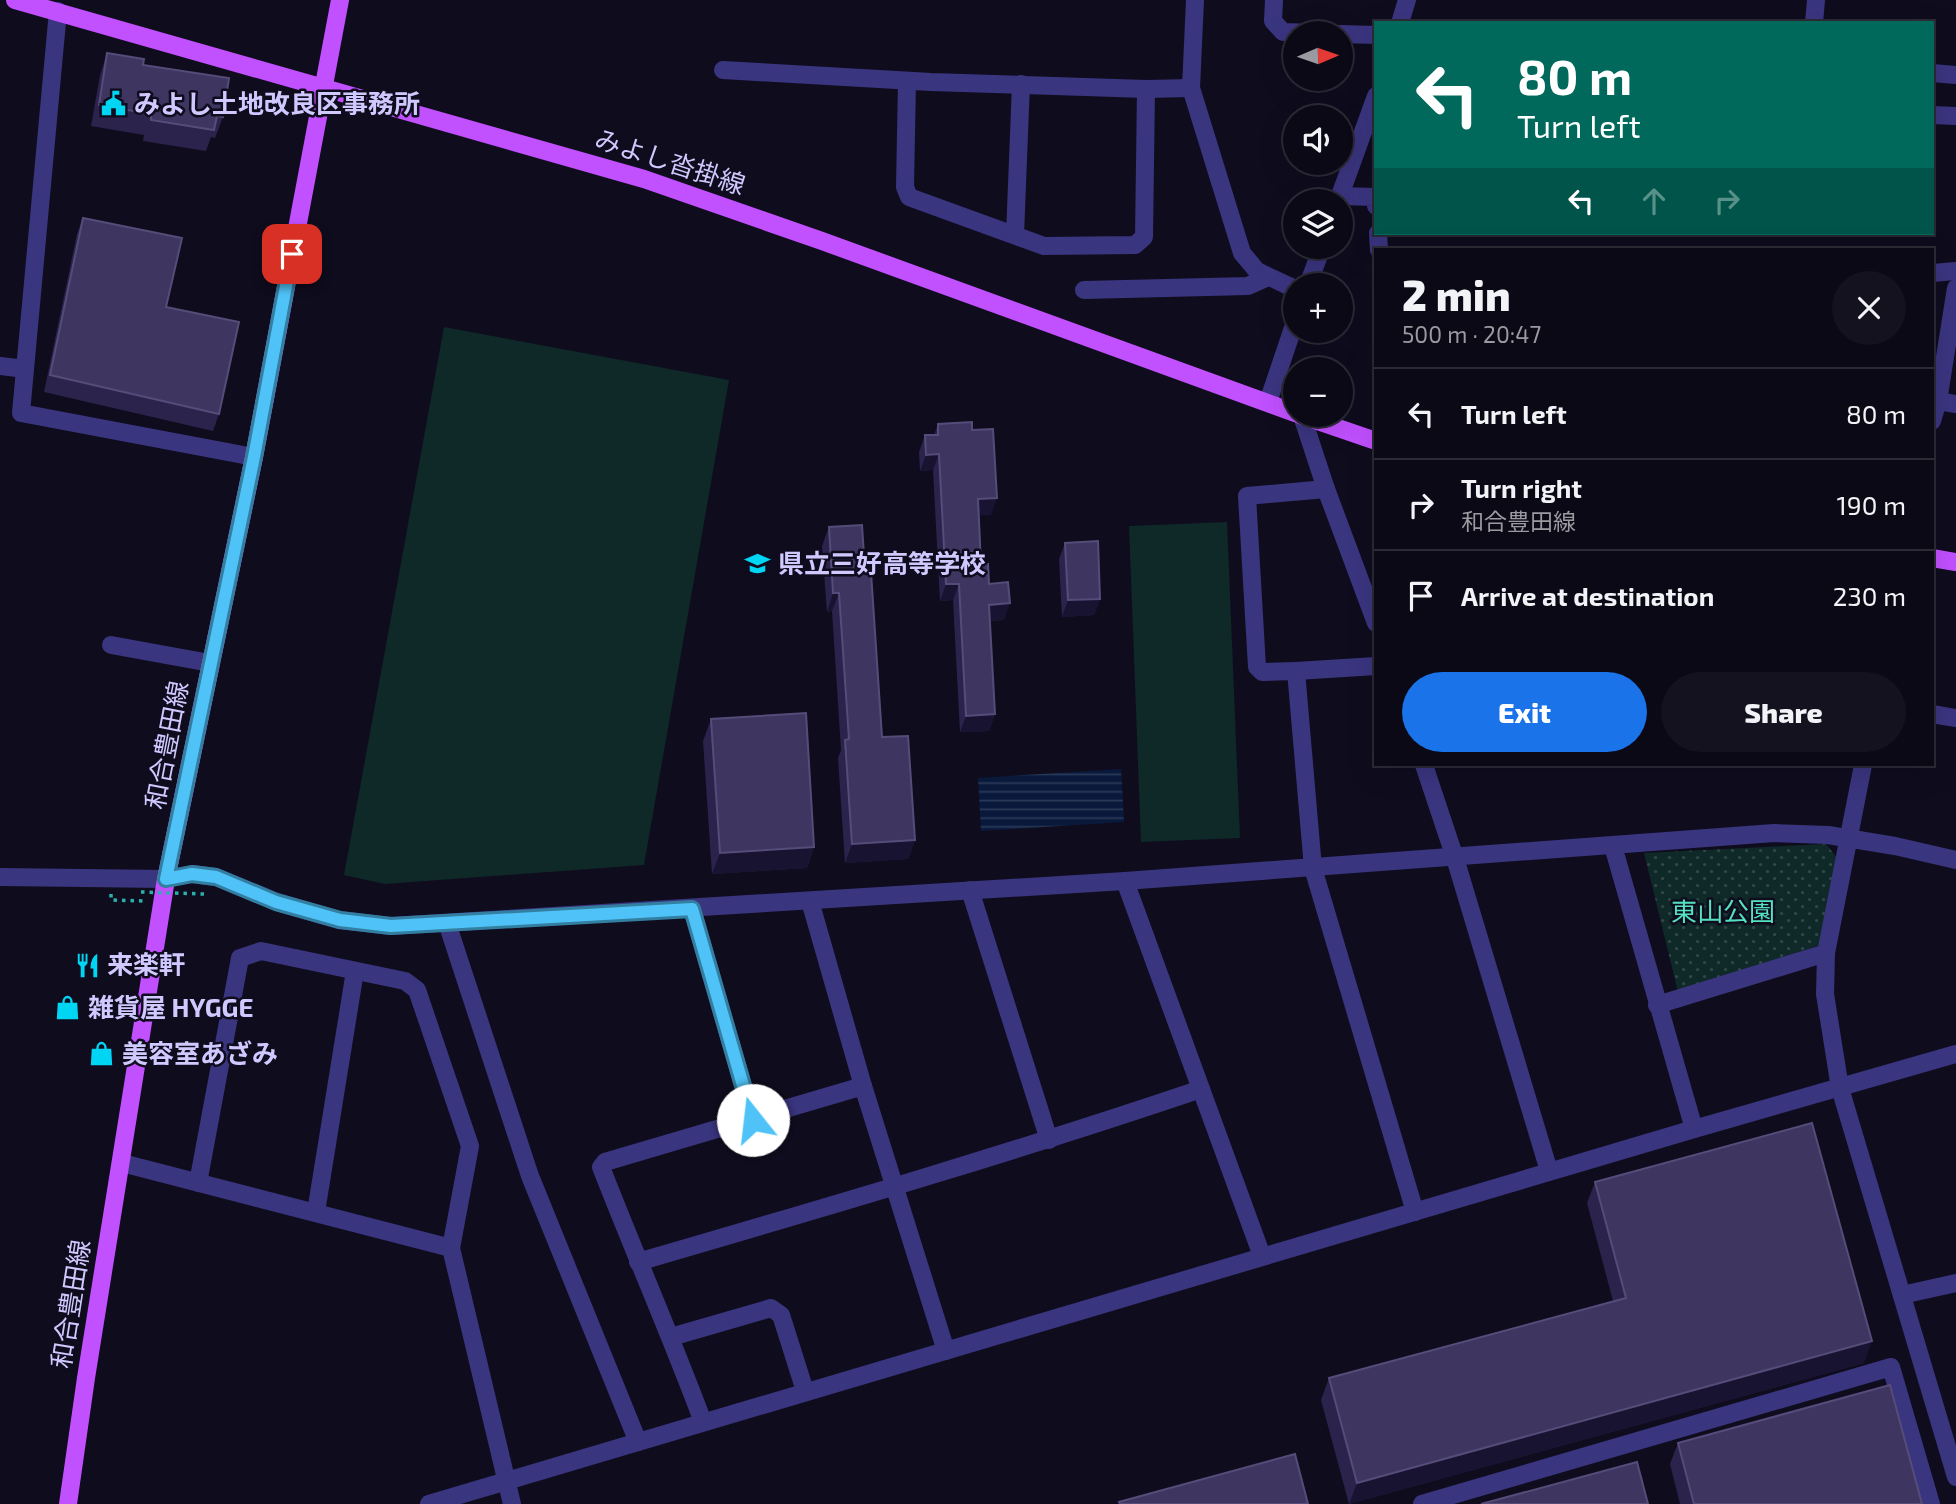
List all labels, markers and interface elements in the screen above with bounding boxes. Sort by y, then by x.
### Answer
north arrow [1283,21,1353,91]
map controls [1283,21,1353,427]
text: 80 m [1517,46,1632,105]
icon: left [1402,49,1493,140]
place label: みよし土地改良区事務所 [134,87,420,118]
public building icon: みよし土地改良区事務所 [100,90,128,118]
button: sound [1283,105,1353,175]
text: Turn left [1517,106,1641,144]
street label: みよし沓掛線 [591,122,749,199]
icon: left [1562,182,1600,220]
icon: ahead [1635,182,1673,220]
icon: right [1708,182,1746,220]
button: layers [1283,189,1353,259]
pin [262,224,322,284]
icon: arrive [273,235,311,273]
text: 2 min [1402,269,1511,319]
button: close [1832,271,1906,345]
button: + [1283,273,1353,343]
text: 500 m · 20:47 [1402,320,1541,348]
button: − [1283,357,1353,427]
icon: left [1402,395,1440,433]
text: Turn left [1461,398,1567,429]
text: 80 m [1846,398,1906,429]
text: Turn right [1461,472,1582,503]
icon: right [1402,486,1440,524]
text: 190 m [1837,489,1906,520]
text: 和合豊田線 [1461,507,1576,535]
place label: 県立三好高等学校 [778,547,986,578]
school or university icon: 県立三好高等学校 [744,550,772,578]
icon: arrive [1402,577,1440,615]
text: Arrive at destination [1461,580,1714,611]
text: 230 m [1833,580,1906,611]
button: Exit [1402,672,1647,752]
button: Share [1661,672,1906,752]
street label: 和合豊田線 [138,678,193,811]
park label: 東山公園 [1671,895,1775,926]
place label: 来楽軒 [107,948,185,979]
restaurant icon: 来楽軒 [73,951,101,979]
place label: 雑貨屋 HYGGE [88,991,254,1022]
shop icon: 雑貨屋 HYGGE [54,994,82,1022]
place label: 美容室あざみ [122,1037,278,1068]
shop icon: 美容室あざみ [88,1040,116,1068]
position arrow [716,1083,790,1157]
street label: 和合豊田線 [44,1237,95,1370]

